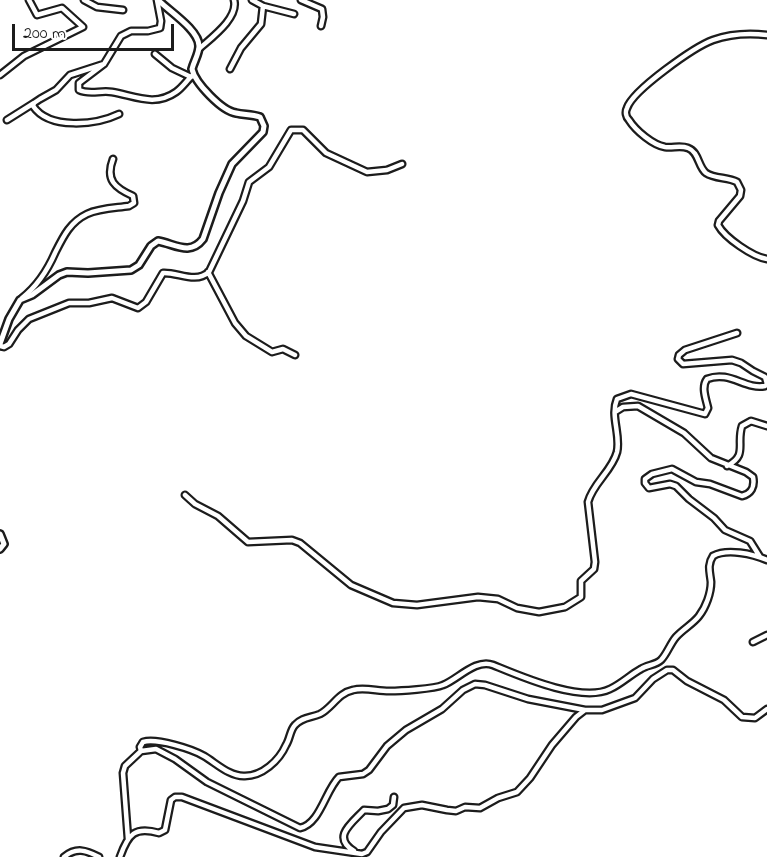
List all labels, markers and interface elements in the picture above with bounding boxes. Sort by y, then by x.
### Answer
scale bar [15,12,177,50]
text: 200 m [23,21,66,47]

